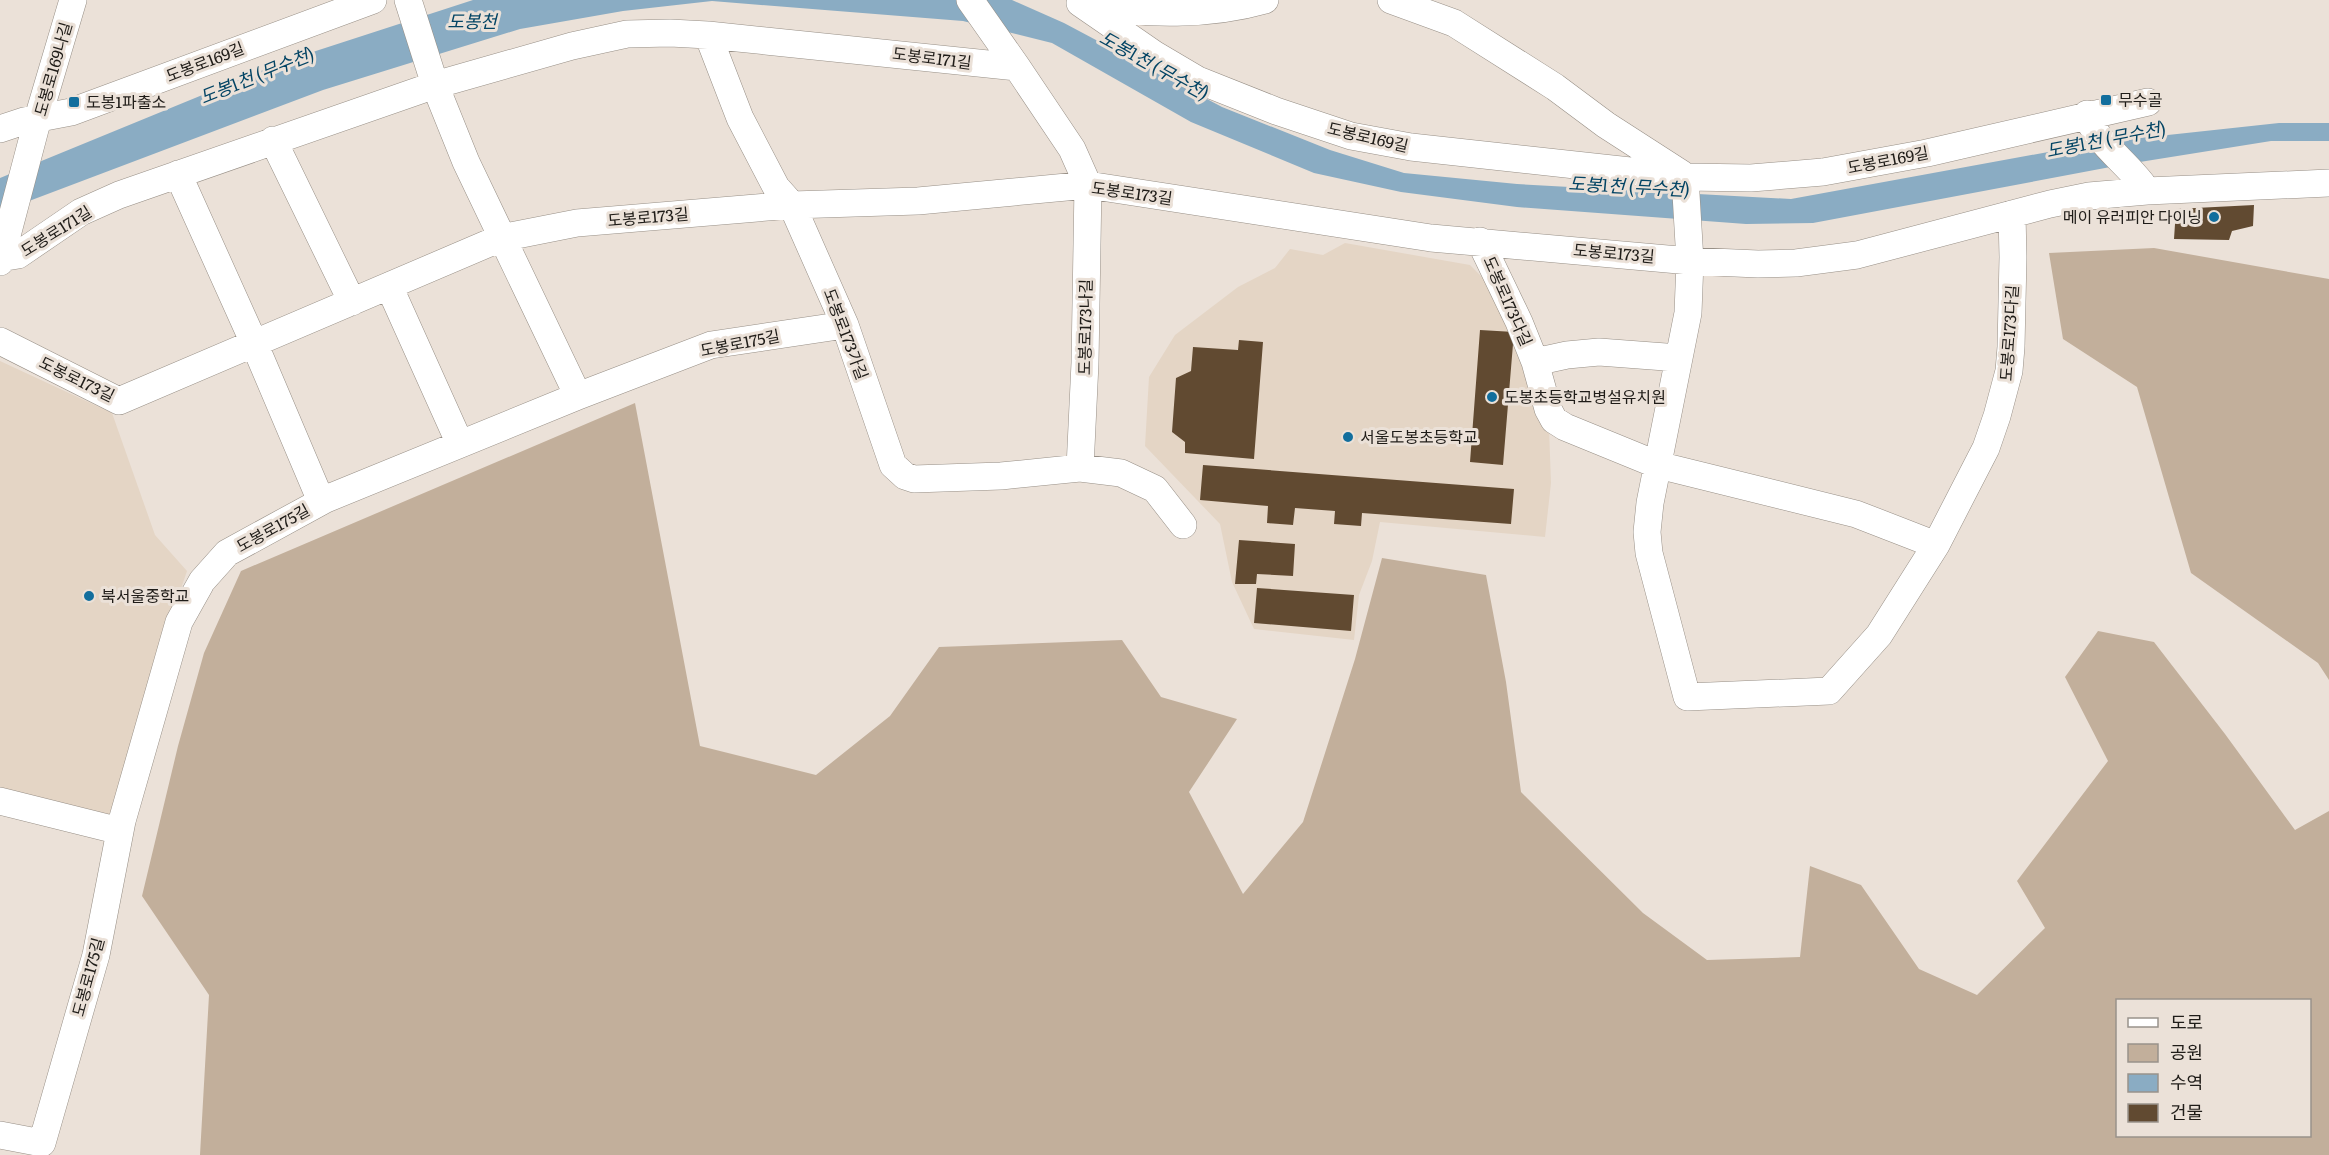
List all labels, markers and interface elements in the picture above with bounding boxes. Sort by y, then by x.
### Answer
water label: 도봉천 [447,7,499,34]
street label: 도봉로169나길 [27,19,77,119]
water label: 도봉1천 (무수천) [1095,23,1214,106]
street label: 도봉로169길 [162,35,247,87]
water label: 도봉1천 (무수천) [195,39,318,110]
street label: 도봉로171길 [891,40,973,74]
place label: 무수골 [2118,87,2162,111]
place label: 도봉1파출소 [86,89,166,113]
marker: 무수골 [2099,93,2113,107]
marker: 도봉1파출소 [67,95,81,109]
water label: 도봉1천 (무수천) [2044,114,2168,163]
street label: 도봉로169길 [1325,115,1411,157]
street label: 도봉로169길 [1845,139,1931,179]
water label: 도봉1천 (무수천) [1568,169,1690,202]
street label: 도봉로173길 [1090,174,1174,210]
street label: 도봉로171길 [15,199,96,261]
street label: 도봉로173길 [606,200,690,232]
place label: 메이 유러피안 다이닝 [2063,204,2202,228]
marker: 메이 유러피안 다이닝 [2207,210,2221,224]
street label: 도봉로173길 [1572,236,1656,268]
street label: 도봉로173다길 [1478,252,1539,349]
street label: 도봉로173나길 [1071,279,1097,375]
street label: 도봉로173가길 [818,284,875,383]
street label: 도봉로173다길 [1993,284,2023,382]
street label: 도봉로175길 [698,323,782,362]
street label: 도봉로173길 [36,349,119,407]
place label: 도봉초등학교병설유치원 [1504,384,1666,408]
marker: 도봉초등학교병설유치원 [1485,390,1499,404]
place label: 서울도봉초등학교 [1360,424,1478,448]
marker: 서울도봉초등학교 [1341,430,1355,444]
street label: 도봉로175길 [231,497,314,557]
place label: 북서울중학교 [101,583,189,607]
marker: 북서울중학교 [82,589,96,603]
street label: 도봉로175길 [65,935,109,1019]
legend [2116,999,2311,1137]
text: 도로 [2170,1008,2203,1035]
text: 공원 [2170,1038,2203,1065]
text: 수역 [2170,1068,2203,1095]
text: 건물 [2170,1098,2203,1125]

